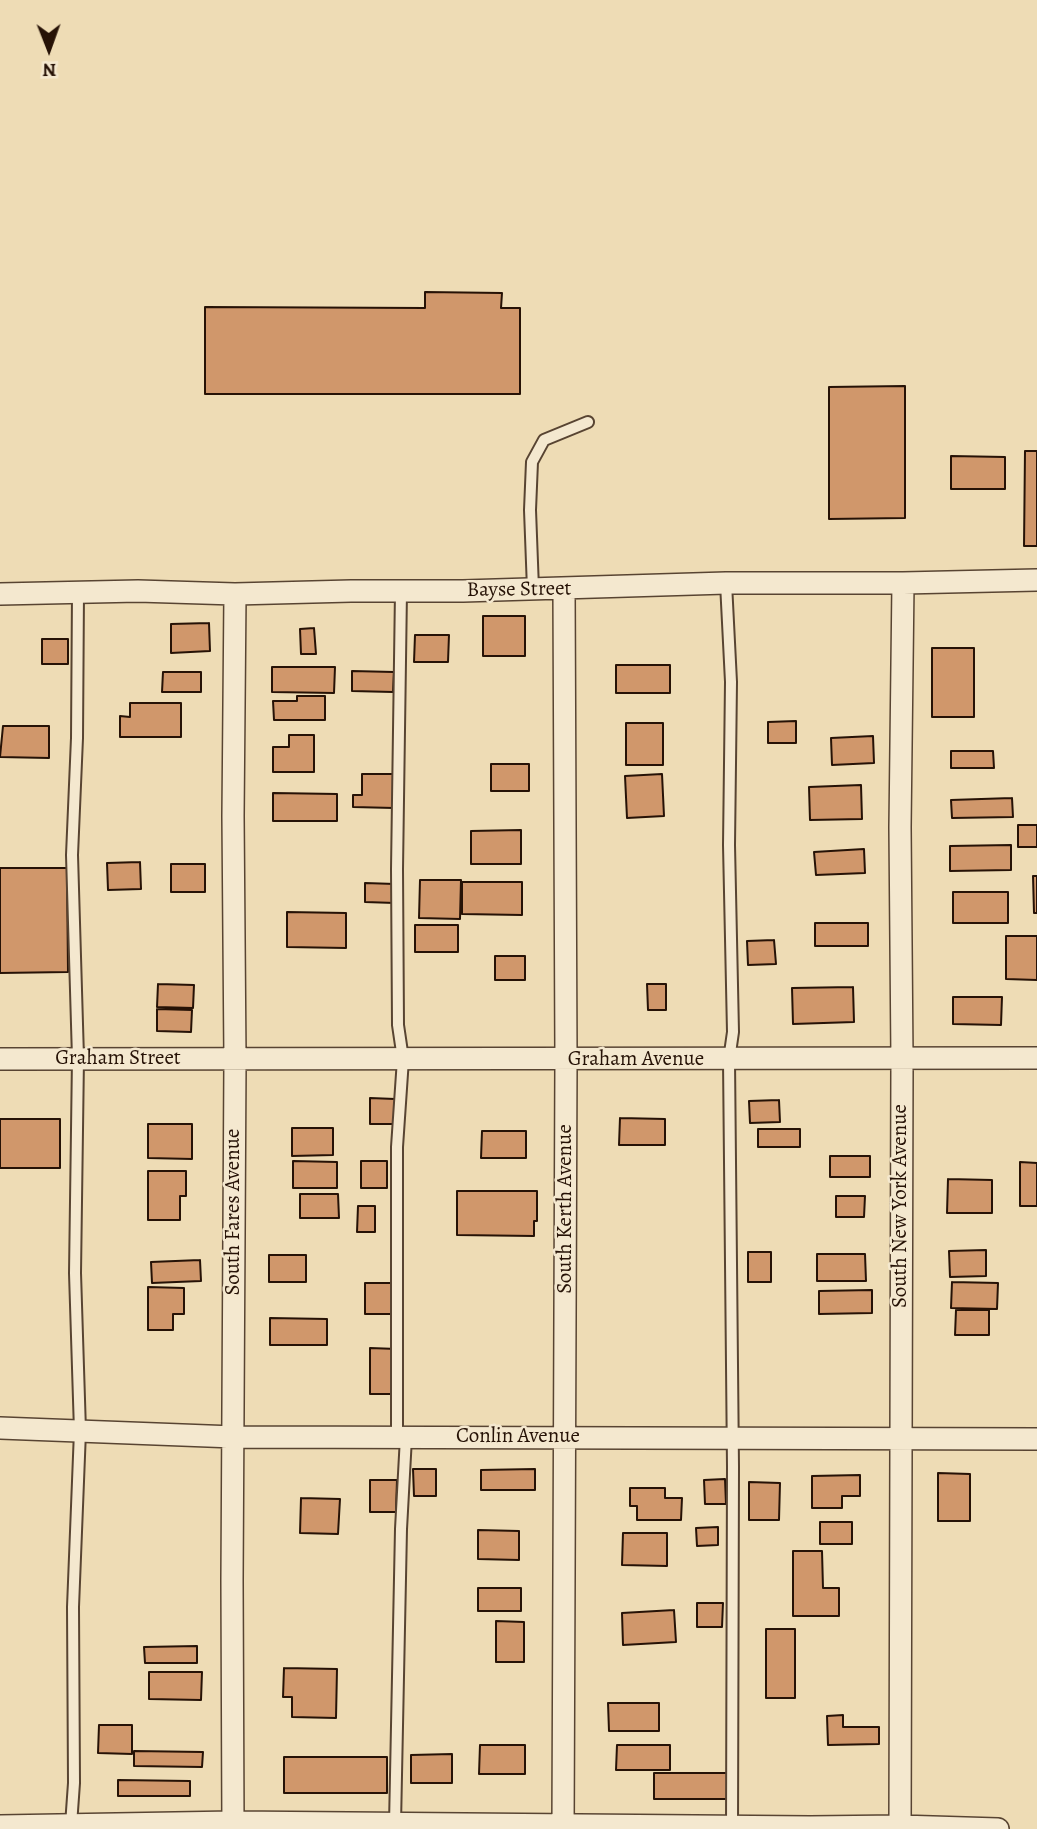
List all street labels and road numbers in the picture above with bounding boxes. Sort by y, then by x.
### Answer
street label: Bayse Street [466,576,572,604]
street label: Graham Street [55,1046,181,1072]
street label: Graham Avenue [568,1047,704,1073]
street label: South New York Avenue [888,1104,914,1308]
street label: South Kerth Avenue [553,1124,579,1294]
street label: South Fares Avenue [221,1129,247,1295]
street label: Conlin Avenue [456,1424,580,1450]

